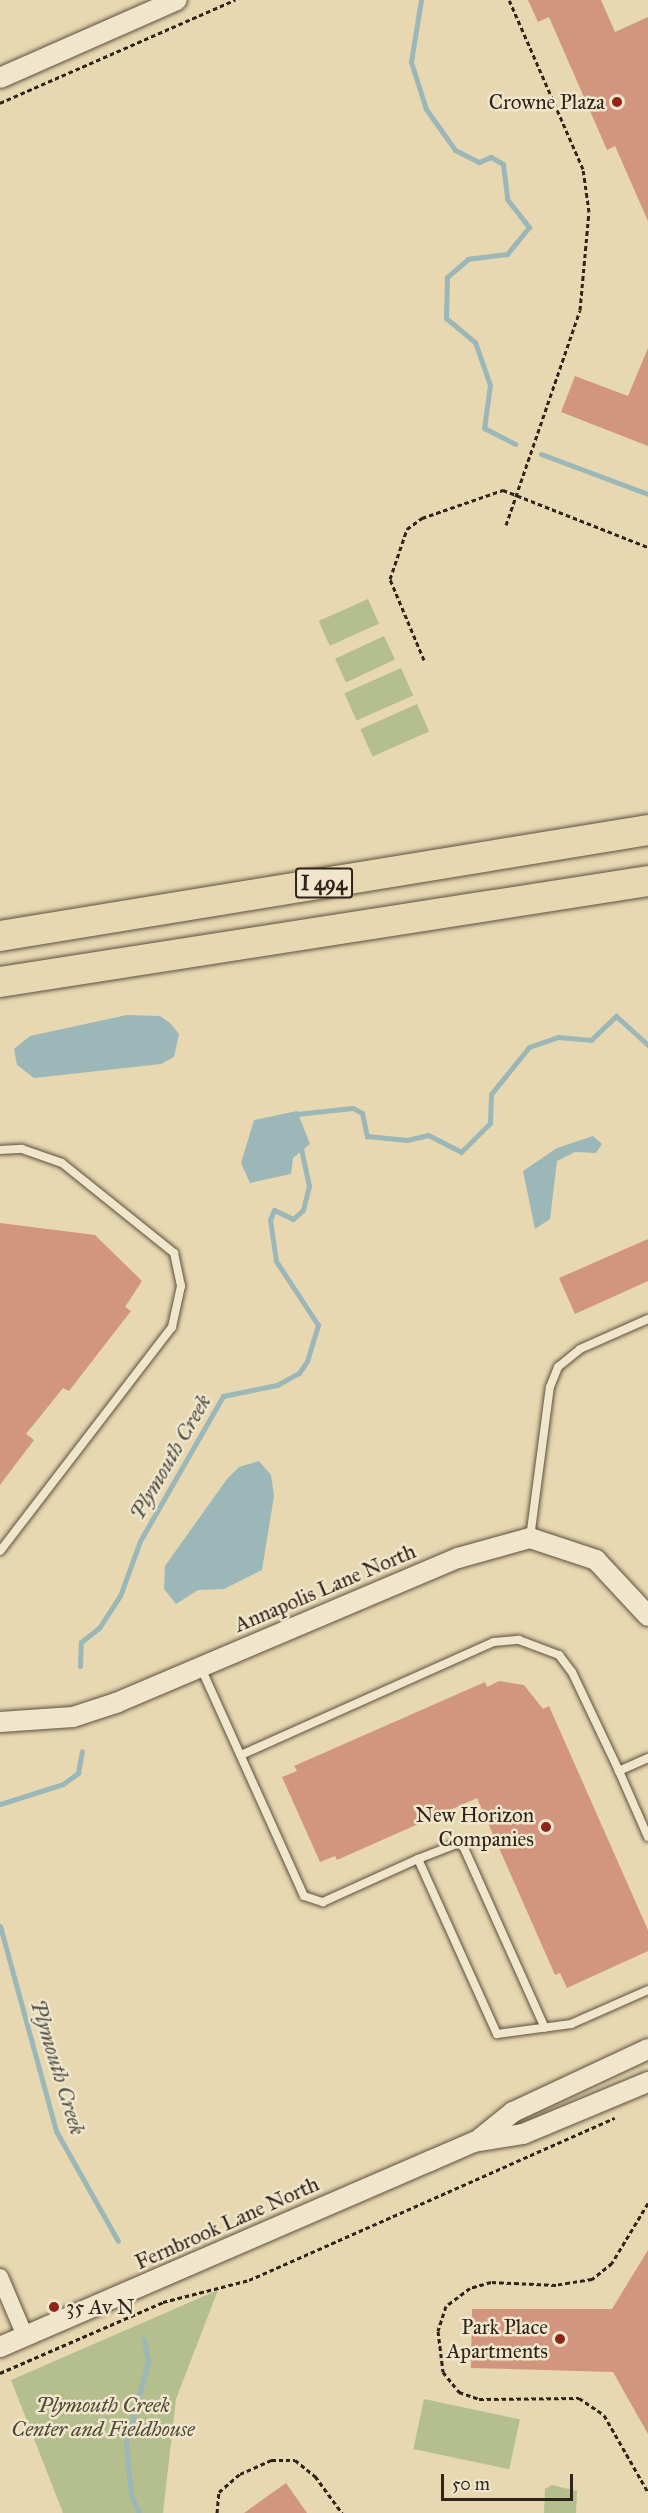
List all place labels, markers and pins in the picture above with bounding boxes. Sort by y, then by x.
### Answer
place label: Crowne Plaza [489,89,605,115]
marker: Crowne Plaza [610,95,624,109]
place label: New Horizon Companies [415,1802,534,1852]
marker: New Horizon Companies [539,1820,553,1834]
place label: 35 Av N [66,2294,134,2320]
marker: 35 Av N [47,2300,61,2314]
place label: Park Place Apartments [446,2314,548,2364]
marker: Park Place Apartments [553,2332,567,2346]

